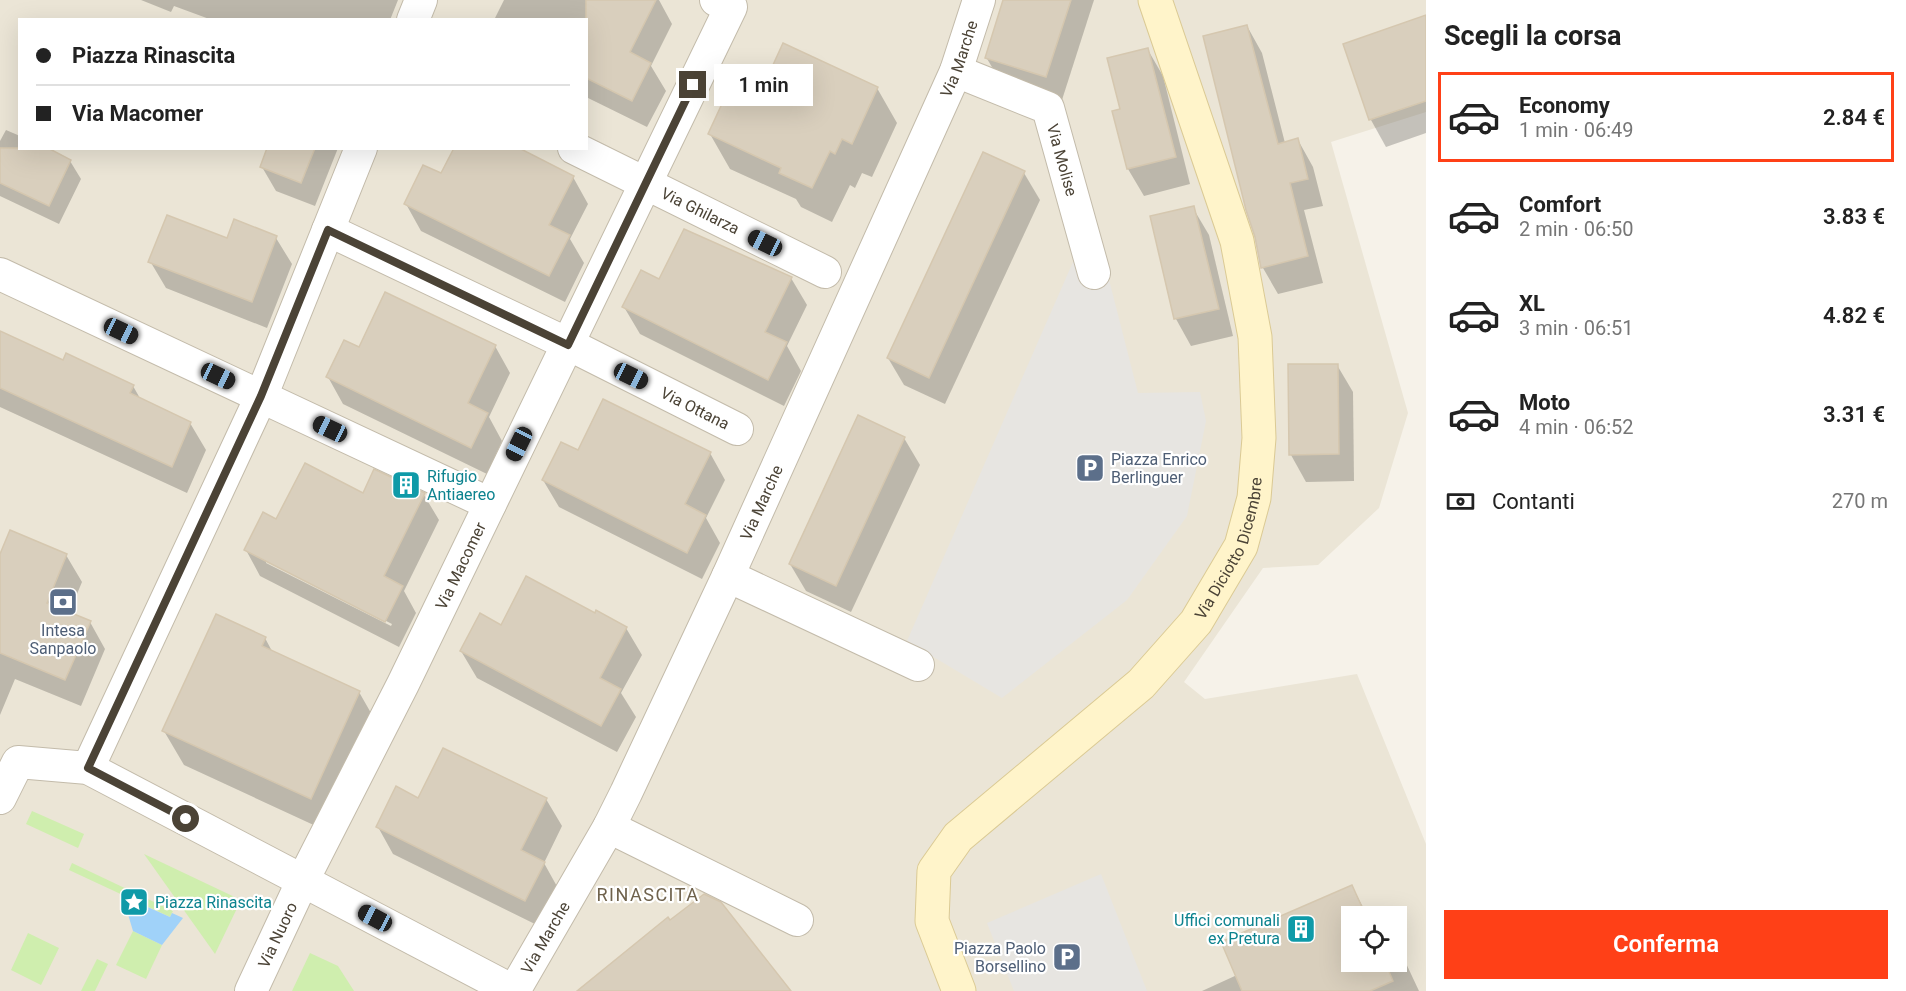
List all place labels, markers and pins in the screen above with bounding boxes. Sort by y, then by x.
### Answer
place label: Piazza Enrico Berlinguer [1111,450,1207,487]
parking icon: Piazza Enrico Berlinguer [1074,452,1106,484]
place label: Rifugio Antiaereo [427,467,495,504]
building icon: Rifugio Antiaereo [390,469,422,501]
bank icon: Intesa Sanpaolo [47,586,79,618]
place label: Intesa Sanpaolo [30,621,96,658]
place icon: Piazza Rinascita [118,886,150,918]
place label: Piazza Rinascita [155,893,272,912]
place label: Uffici comunali ex Pretura [1174,911,1280,948]
building icon: Uffici comunali ex Pretura [1285,913,1317,945]
place label: Piazza Paolo Borsellino [954,939,1046,976]
parking icon: Piazza Paolo Borsellino [1051,941,1083,973]

